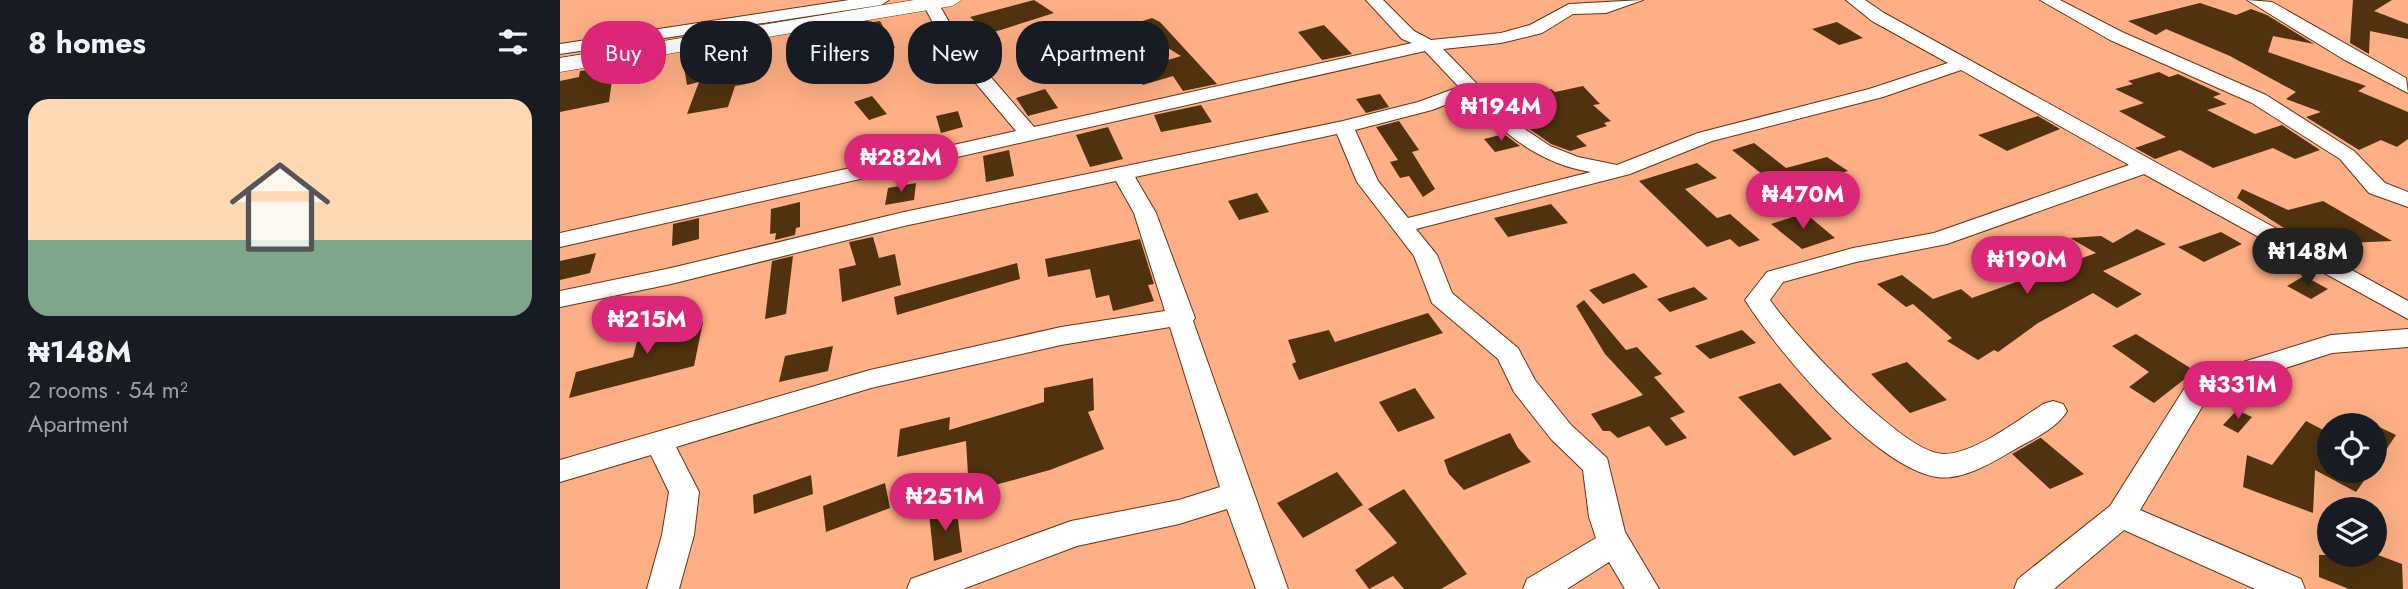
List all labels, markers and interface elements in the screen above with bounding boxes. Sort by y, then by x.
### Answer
text: 8 homes [28,21,146,64]
chip: Buy [581,21,666,84]
chip: Rent [680,21,772,84]
chip: Filters [786,21,894,84]
chip: New [908,21,1002,84]
chip: Apartment [1016,21,1169,84]
icon: filters [494,23,532,61]
pin: ₦194M [1452,83,1550,143]
text: ₦194M [1461,89,1541,123]
pin: ₦282M [852,134,950,194]
text: ₦282M [860,140,942,174]
icon: home [217,144,343,270]
pin: ₦470M [1754,172,1852,231]
text: ₦470M [1762,177,1844,211]
pin: ₦148M [2259,229,2357,288]
text: ₦148M [2268,234,2348,268]
pin: ₦190M [1978,236,2076,296]
text: ₦190M [1987,242,2067,276]
pin: ₦215M [598,296,696,356]
text: ₦215M [608,302,686,336]
text: ₦148M [28,330,131,373]
pin: ₦331M [2189,362,2287,421]
text: ₦331M [2199,367,2277,401]
text: 2 rooms · 54 m² [28,373,188,407]
text: Apartment [28,407,128,441]
map controls [2317,413,2387,567]
button: locate [2317,413,2387,483]
pin: ₦251M [896,474,994,533]
text: ₦251M [906,479,984,513]
button: layers [2317,497,2387,567]

